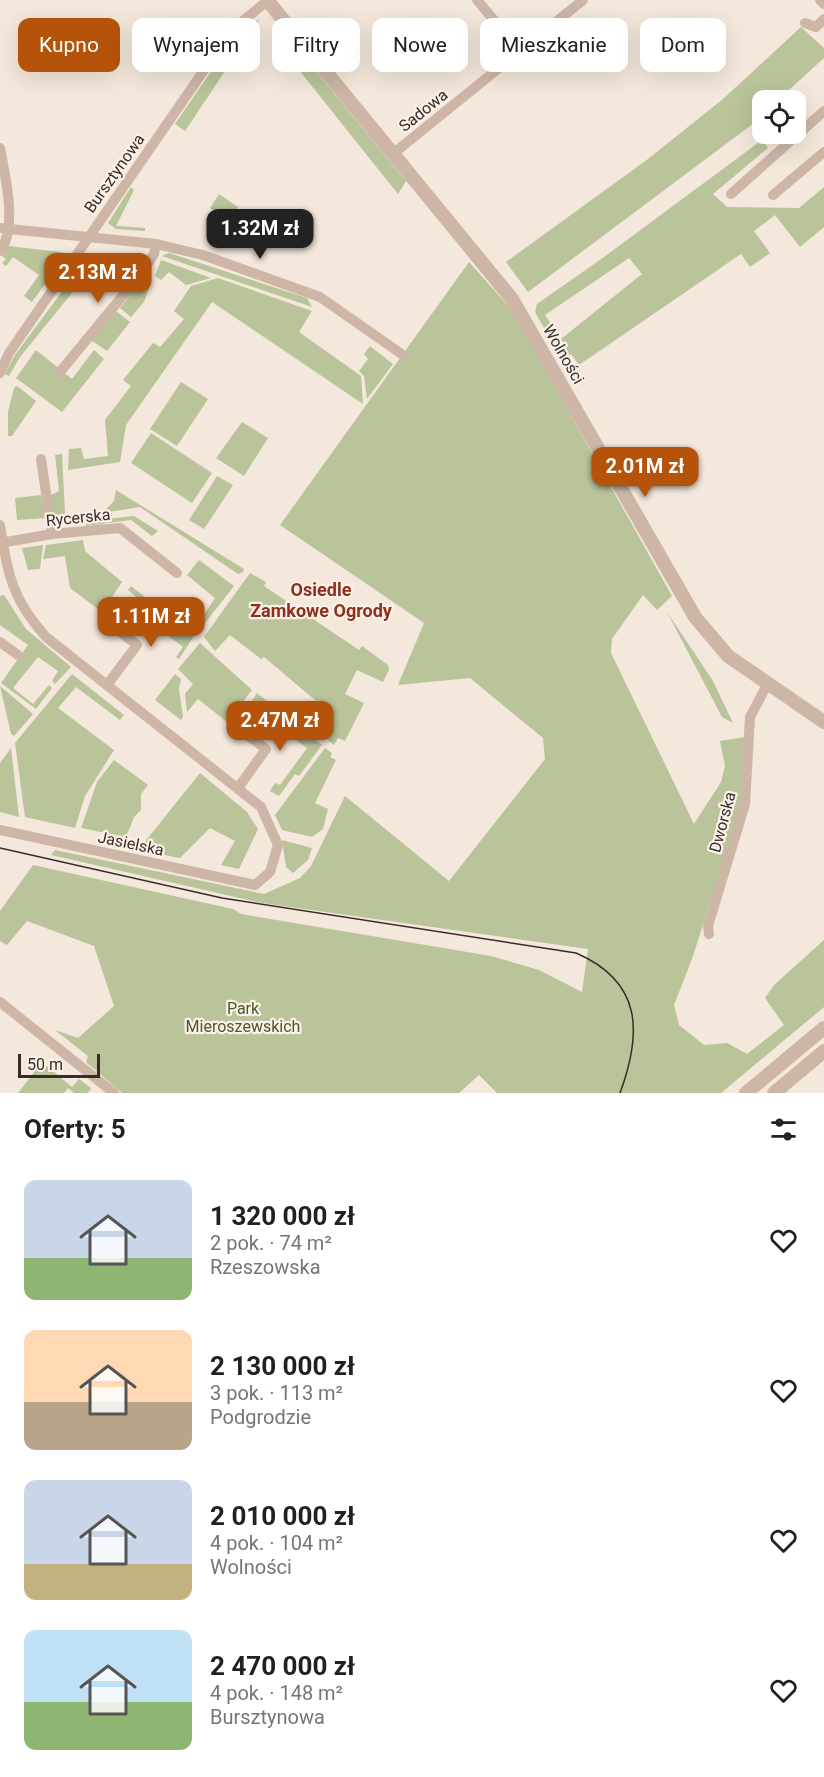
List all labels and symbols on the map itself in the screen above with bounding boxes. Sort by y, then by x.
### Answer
street label: Sadowa [395,85,451,136]
street label: Bursztynowa [80,130,149,216]
pin: 1.32M zł [198,209,322,260]
pin: 2.13M zł [36,253,160,304]
street label: Wolności [539,321,588,387]
pin: 2.01M zł [583,447,707,498]
street label: Rycerska [45,505,111,530]
district label: Osiedle Zamkowe Ogrody [250,579,393,621]
pin: 1.11M zł [89,597,213,648]
pin: 2.47M zł [218,701,342,752]
street label: Dworska [705,790,740,855]
street label: Jasielska [96,827,166,860]
park label: Park Mieroszewskich [186,999,300,1036]
scale bar [18,1051,100,1078]

